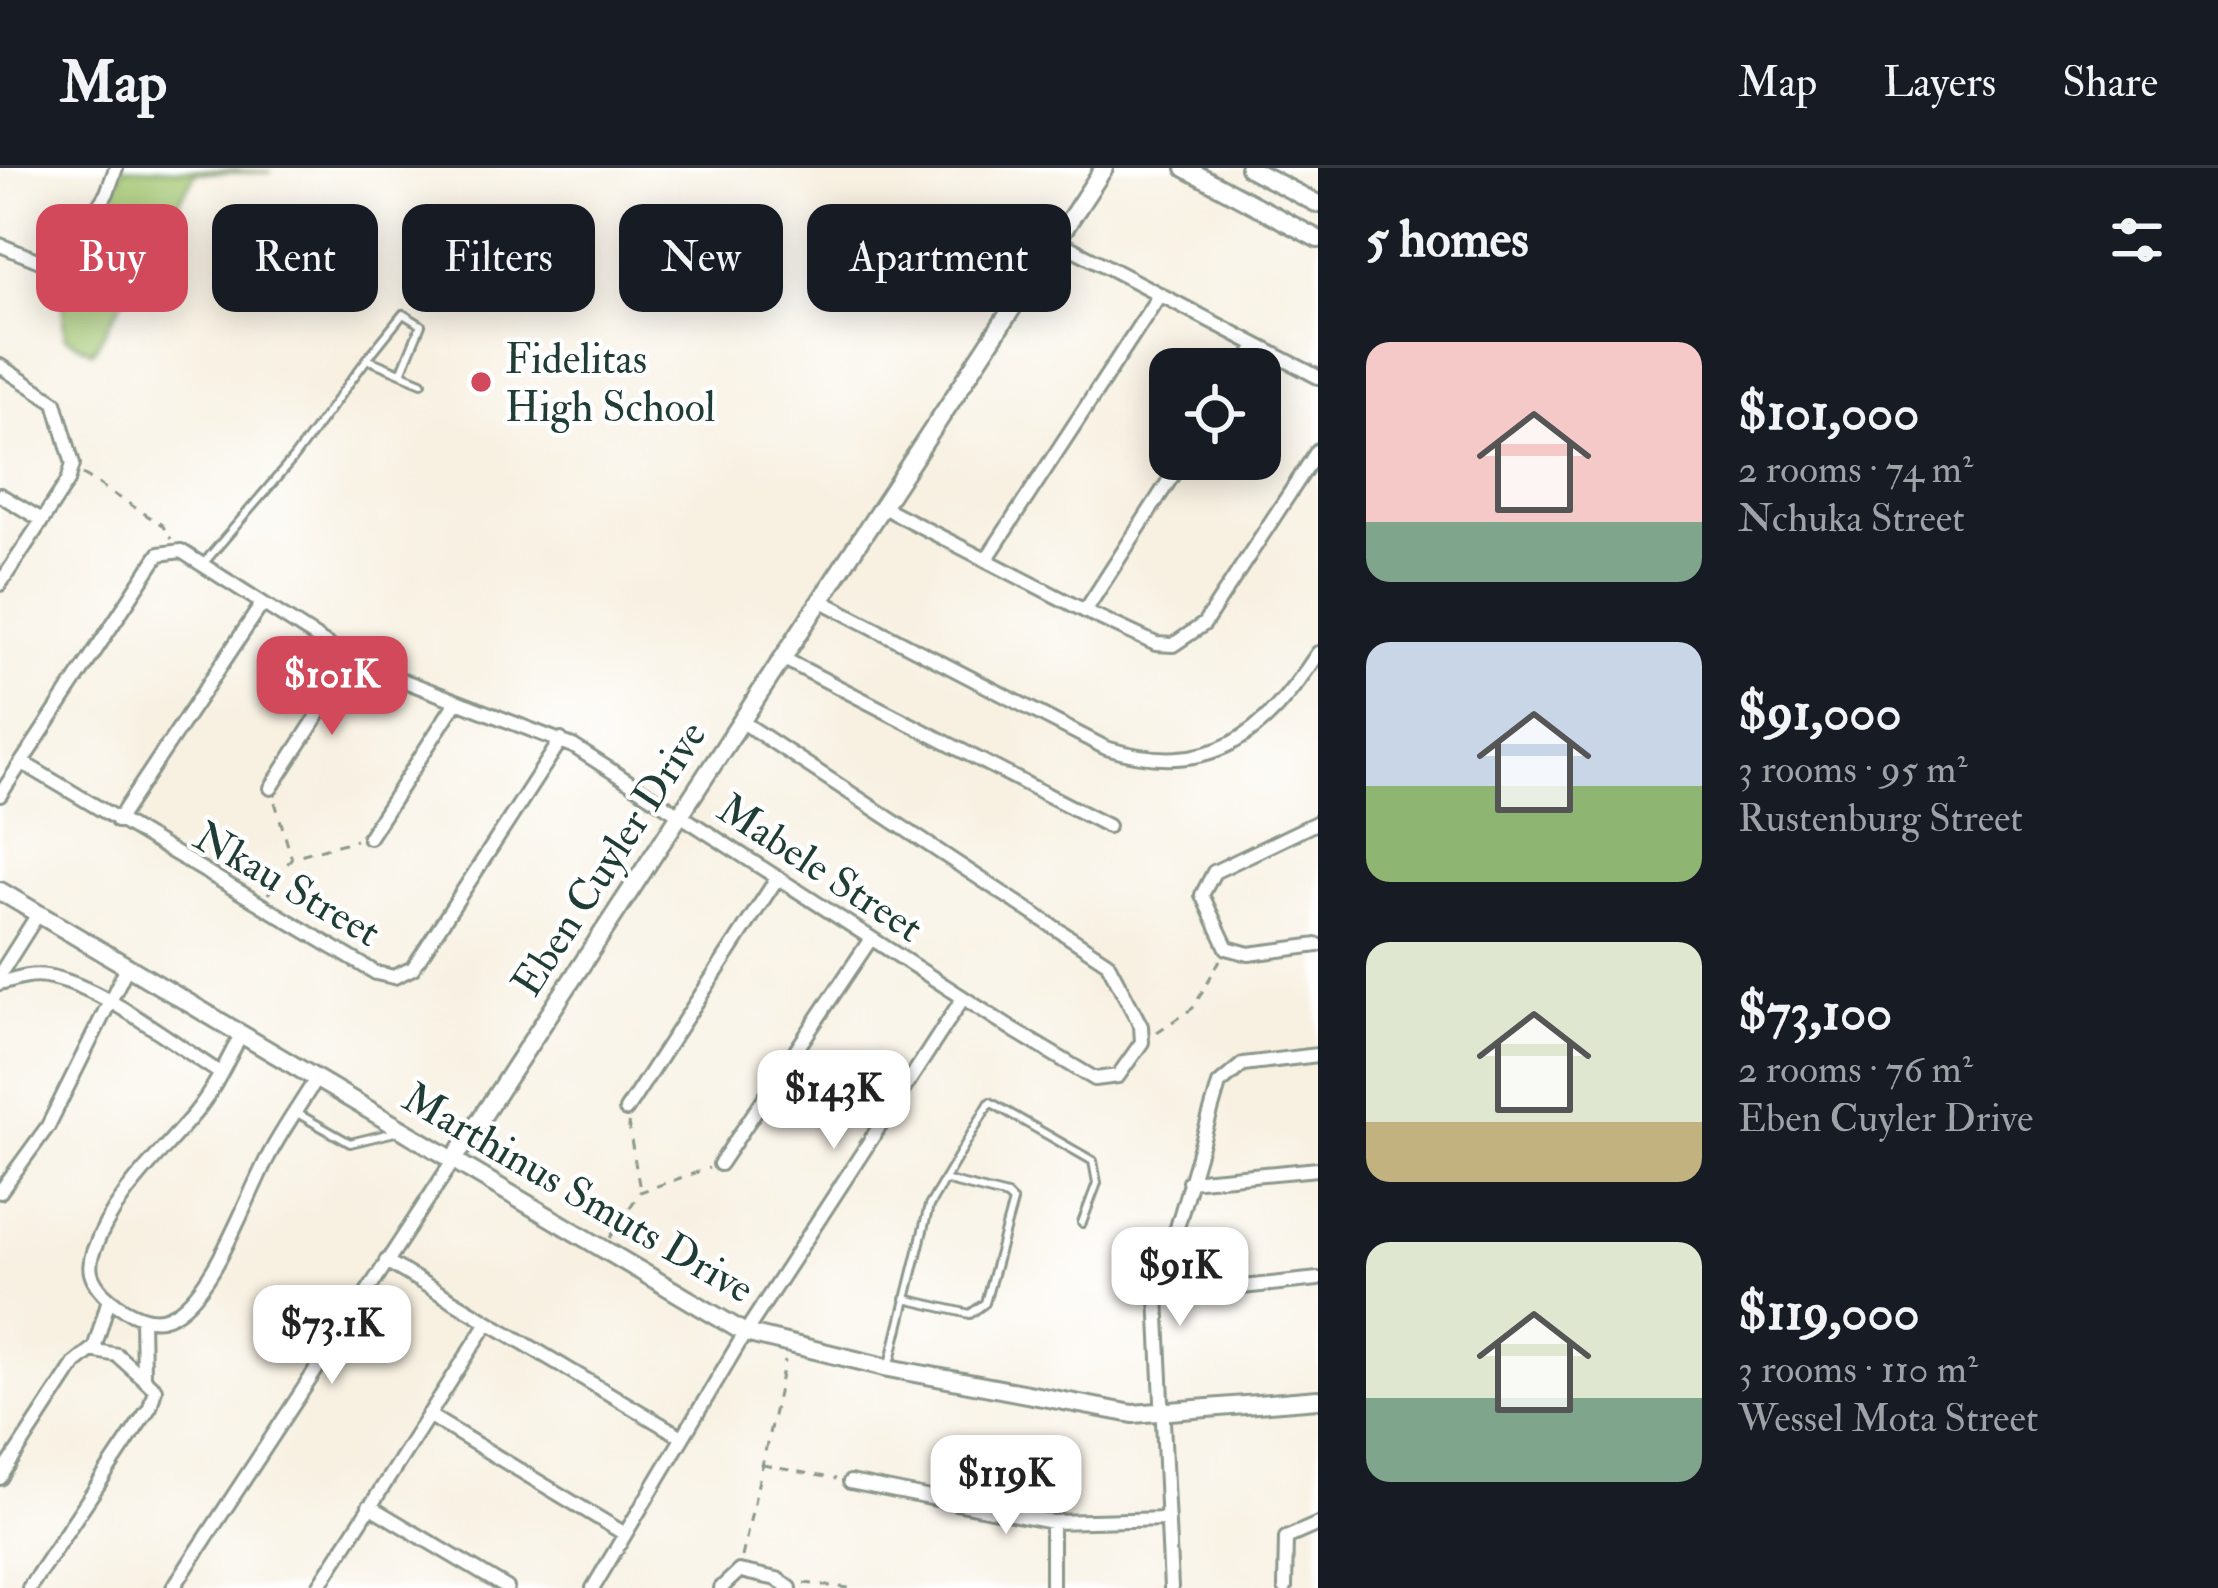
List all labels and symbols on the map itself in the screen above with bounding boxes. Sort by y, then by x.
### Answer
place label: Fidelitas High School [505,334,716,434]
marker: Fidelitas High School [468,369,494,395]
pin: $101K [248,636,416,738]
street label: Eben Cuyler Drive [501,712,718,1007]
street label: Mabele Street [708,783,932,954]
street label: Nkau Street [185,811,389,959]
pin: $143K [750,1050,918,1152]
street label: Marthinus Smuts Drive [393,1072,763,1315]
pin: $91K [1109,1227,1251,1329]
pin: $73.1K [234,1285,430,1387]
pin: $119K [922,1435,1090,1537]

